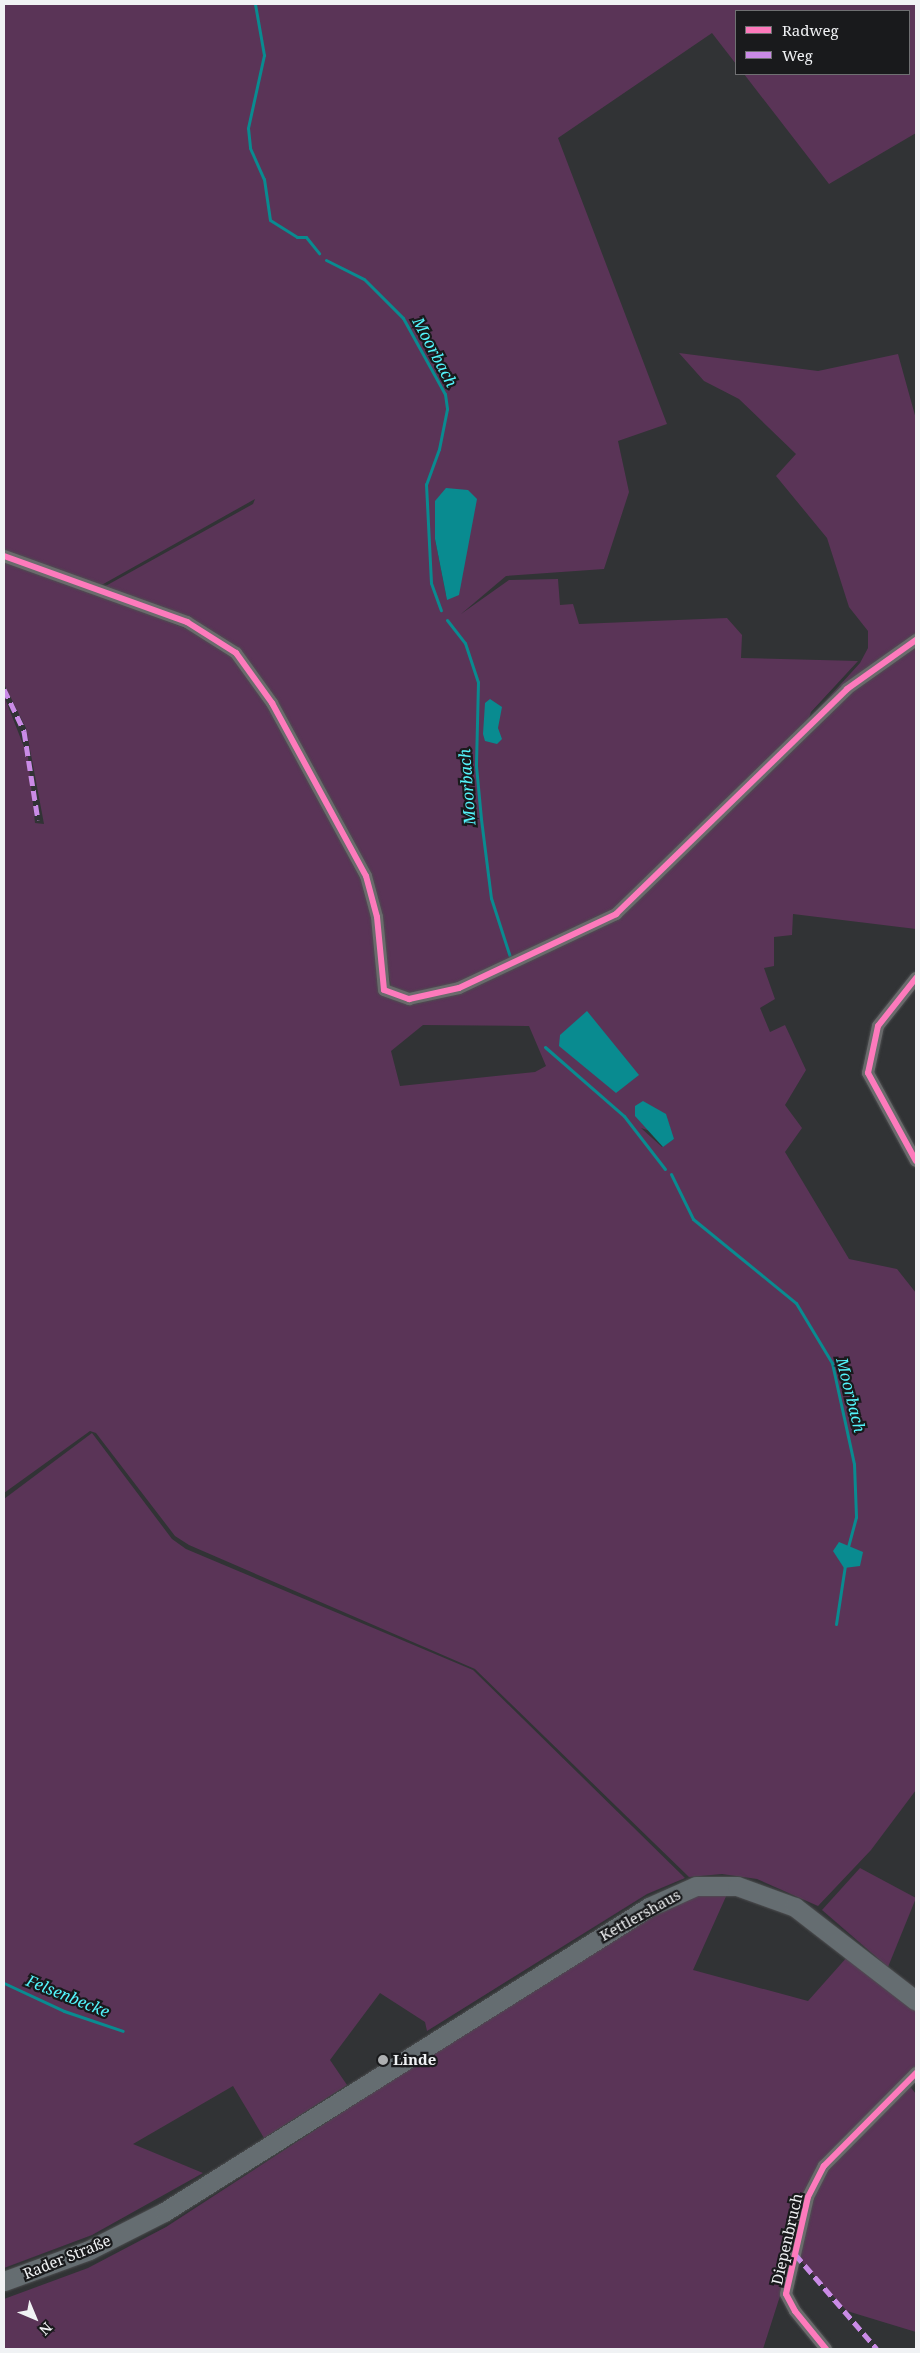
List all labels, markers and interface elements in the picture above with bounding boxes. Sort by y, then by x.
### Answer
legend [735,10,910,75]
text: Radweg [782,20,839,40]
text: Weg [782,45,813,65]
water label: Moorbach [409,314,461,390]
water label: Moorbach [455,748,479,826]
water label: Moorbach [832,1356,870,1434]
street label: Kettlershaus [596,1885,684,1945]
water label: Felsenbecke [24,1971,112,2021]
place label: Linde [393,2051,436,2069]
marker: Linde [377,2054,389,2066]
street label: Diepenbruch [768,2191,806,2287]
street label: Rader Straße [21,2231,113,2283]
north arrow [10,2293,60,2343]
text: N [35,2318,57,2340]

